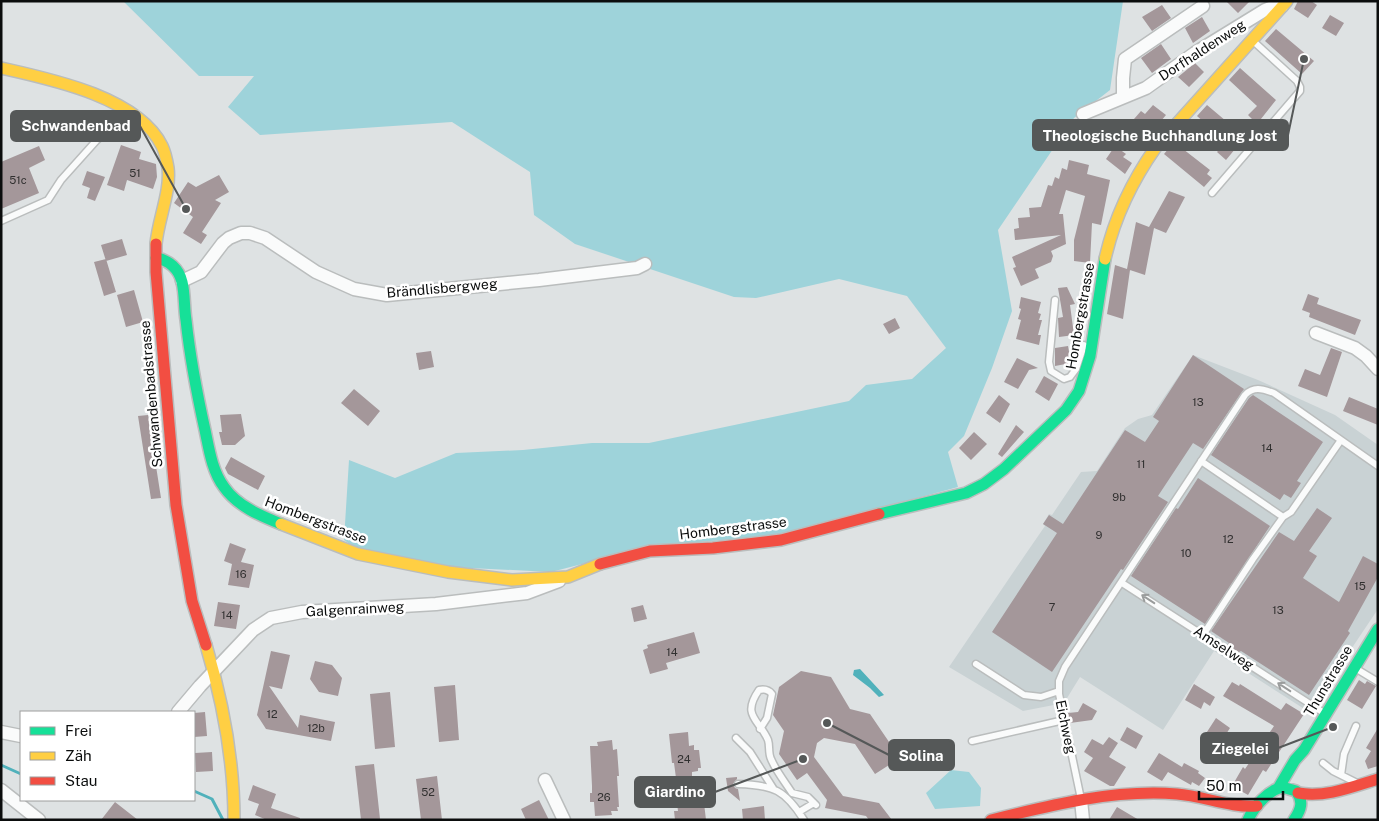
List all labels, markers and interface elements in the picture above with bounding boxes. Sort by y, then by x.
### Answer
street label: Dorfhaldenweg [1156,16,1249,84]
callout: Schwandenbad [11,111,140,141]
text: Schwandenbad [21,117,131,134]
callout: Theologische Buchhandlung Jost [1033,120,1288,150]
text: Theologische Buchhandlung Jost [1043,127,1277,144]
house number: 51 [129,167,141,179]
house number: 51c [9,174,27,186]
street label: Hombergstrasse [1063,261,1097,371]
street label: Brändlisbergweg [386,275,498,301]
street label: Schwandenbadstrasse [137,320,165,468]
house number: 13 [1192,396,1204,408]
house number: 14 [1261,442,1273,454]
house number: 11 [1137,458,1145,470]
house number: 9b [1112,491,1126,503]
street label: Hombergstrasse [263,493,369,547]
street label: Hombergstrasse [678,513,788,543]
house number: 9 [1096,529,1103,541]
house number: 12 [1222,533,1234,545]
house number: 10 [1180,547,1192,559]
house number: 16 [235,568,247,580]
house number: 15 [1354,580,1366,592]
one-way arrow [1141,594,1155,604]
street label: Galgenrainweg [305,598,405,620]
house number: 7 [1049,601,1056,613]
house number: 13 [1272,604,1284,616]
house number: 14 [221,609,233,621]
street label: Amselweg [1191,623,1257,673]
street label: Thunstrasse [1301,643,1355,719]
house number: 14 [666,646,678,658]
one-way arrow [1278,682,1292,692]
street label: Eichweg [1052,699,1080,756]
house number: 12 [266,708,278,720]
legend [20,711,195,801]
text: Frei [65,722,92,739]
house number: 12b [307,722,325,734]
callout: Ziegelei [1201,733,1278,763]
callout: Solina [889,740,954,770]
text: Ziegelei [1211,740,1269,757]
text: Zäh [65,747,92,764]
text: Solina [898,747,944,764]
house number: 24 [677,753,691,765]
scale bar [1199,768,1283,800]
text: Stau [65,772,98,789]
callout: Giardino [635,777,715,807]
text: 50 m [1206,777,1241,794]
text: Giardino [645,783,706,800]
house number: 52 [421,786,435,798]
house number: 26 [597,791,611,803]

